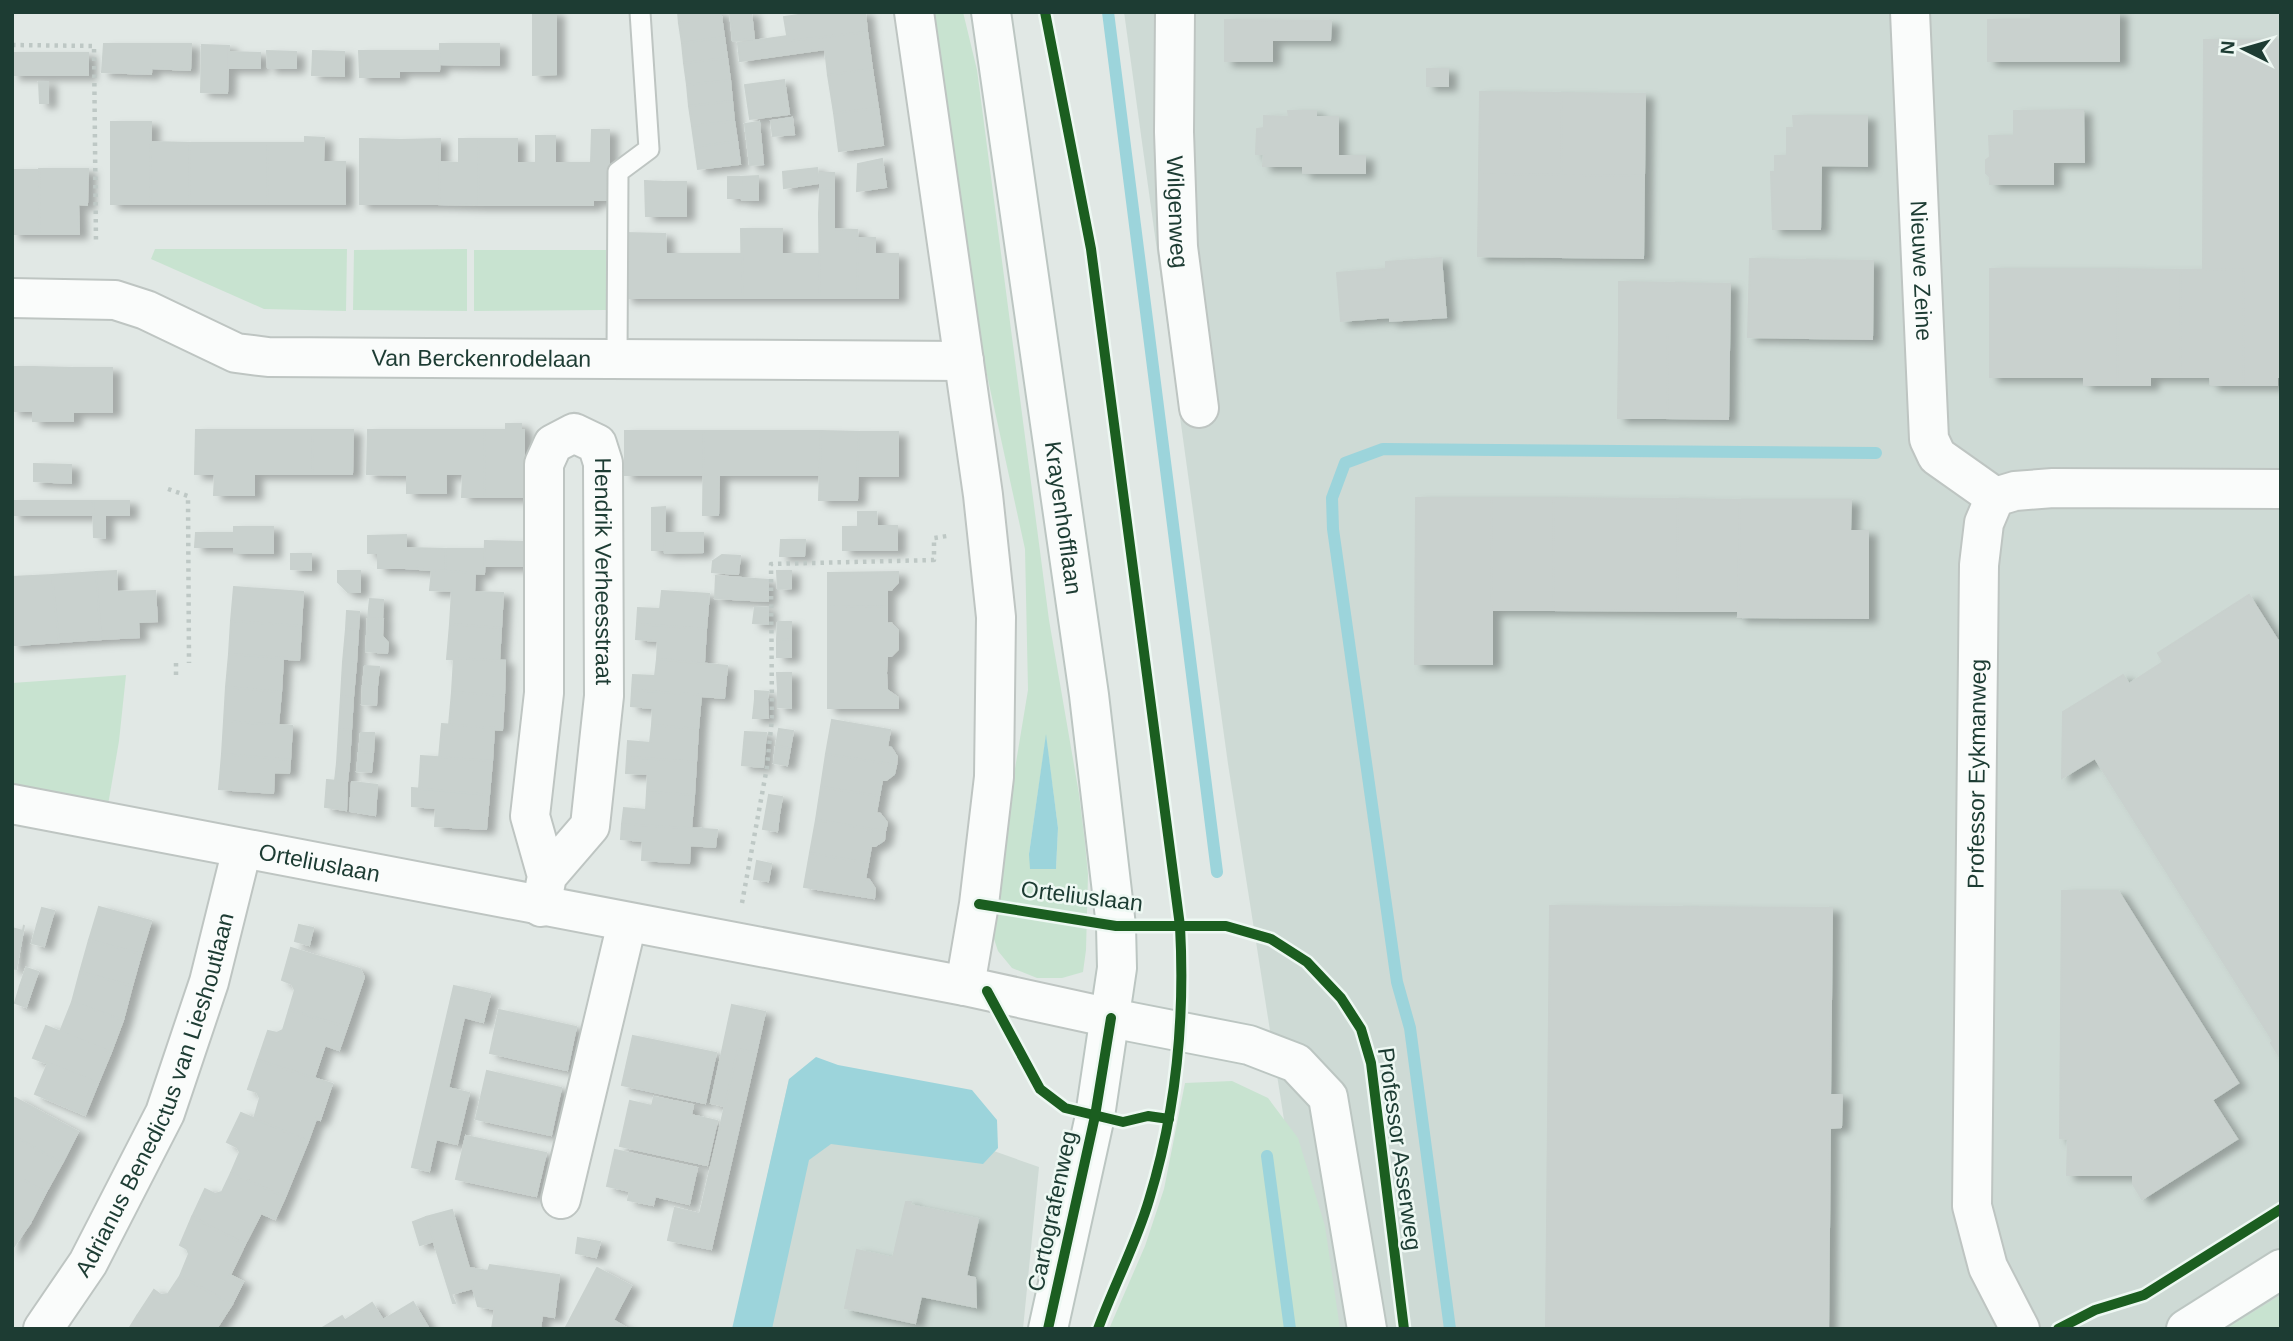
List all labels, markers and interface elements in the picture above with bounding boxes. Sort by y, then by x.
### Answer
north arrow [2209,14,2279,84]
text: N [2217,40,2239,55]
street label: Wilgenweg [1162,155,1194,270]
street label: Nieuwe Zeine [1905,200,1938,342]
street label: Van Berckenrodelaan [372,345,591,372]
street label: Krayenhofflaan [1040,440,1087,596]
street label: Hendrik Verheesstraat [590,457,617,686]
street label: Professor Eykmanweg [1962,659,1991,889]
street label: Orteliuslaan [257,838,382,887]
street label: Orteliuslaan [1020,876,1144,916]
street label: Adrianus Benedictus van Lieshoutlaan [70,910,239,1282]
street label: Professor Asserweg [1373,1046,1427,1252]
street label: Cartografenweg [1022,1128,1082,1294]

